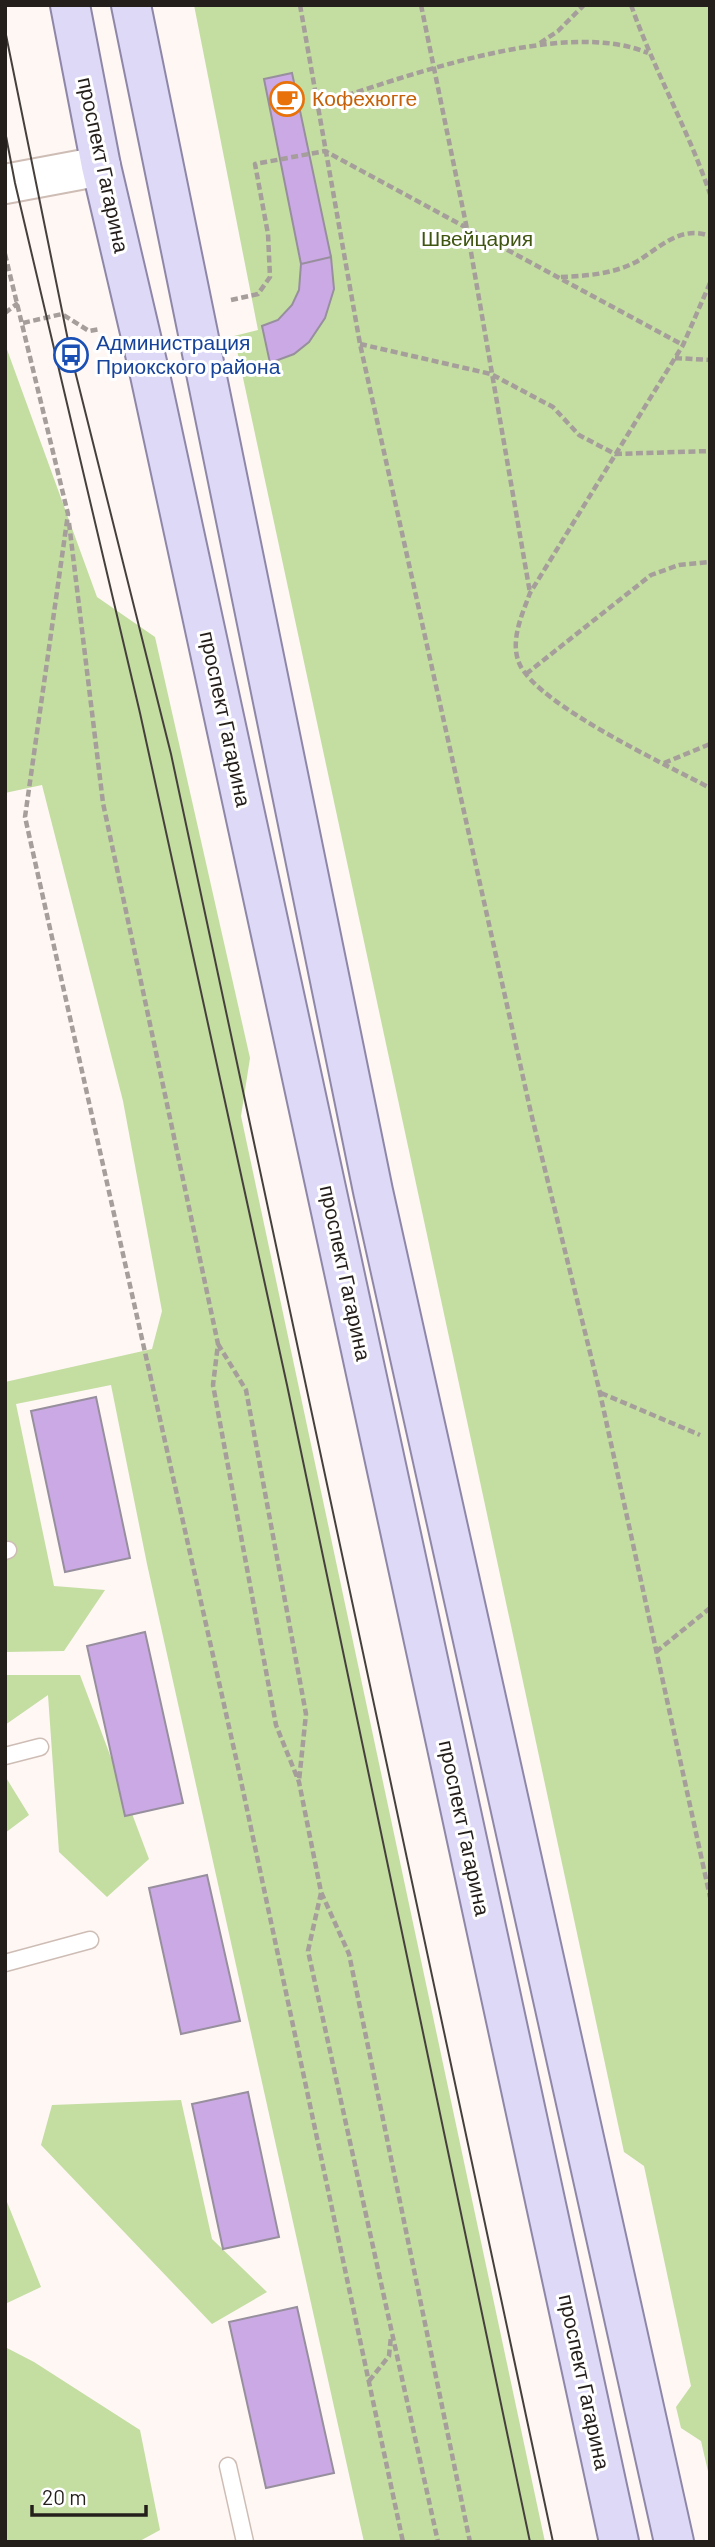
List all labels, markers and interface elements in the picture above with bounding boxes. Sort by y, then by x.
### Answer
street label: проспект Гагарина [74,75,135,255]
cafe icon: Кофехюгге [268,80,306,118]
place label: Кофехюгге [312,85,417,110]
park label: Швейцария [421,225,533,250]
place label: Администрация Приокского района [96,329,281,378]
bus stop icon: Администрация Приокского района [52,336,90,374]
street label: проспект Гагарина [196,629,257,809]
street label: проспект Гагарина [316,1183,377,1363]
street label: проспект Гагарина [435,1738,496,1918]
street label: проспект Гагарина [555,2292,616,2472]
scale bar [32,2474,145,2518]
text: 20 m [42,2484,87,2509]

